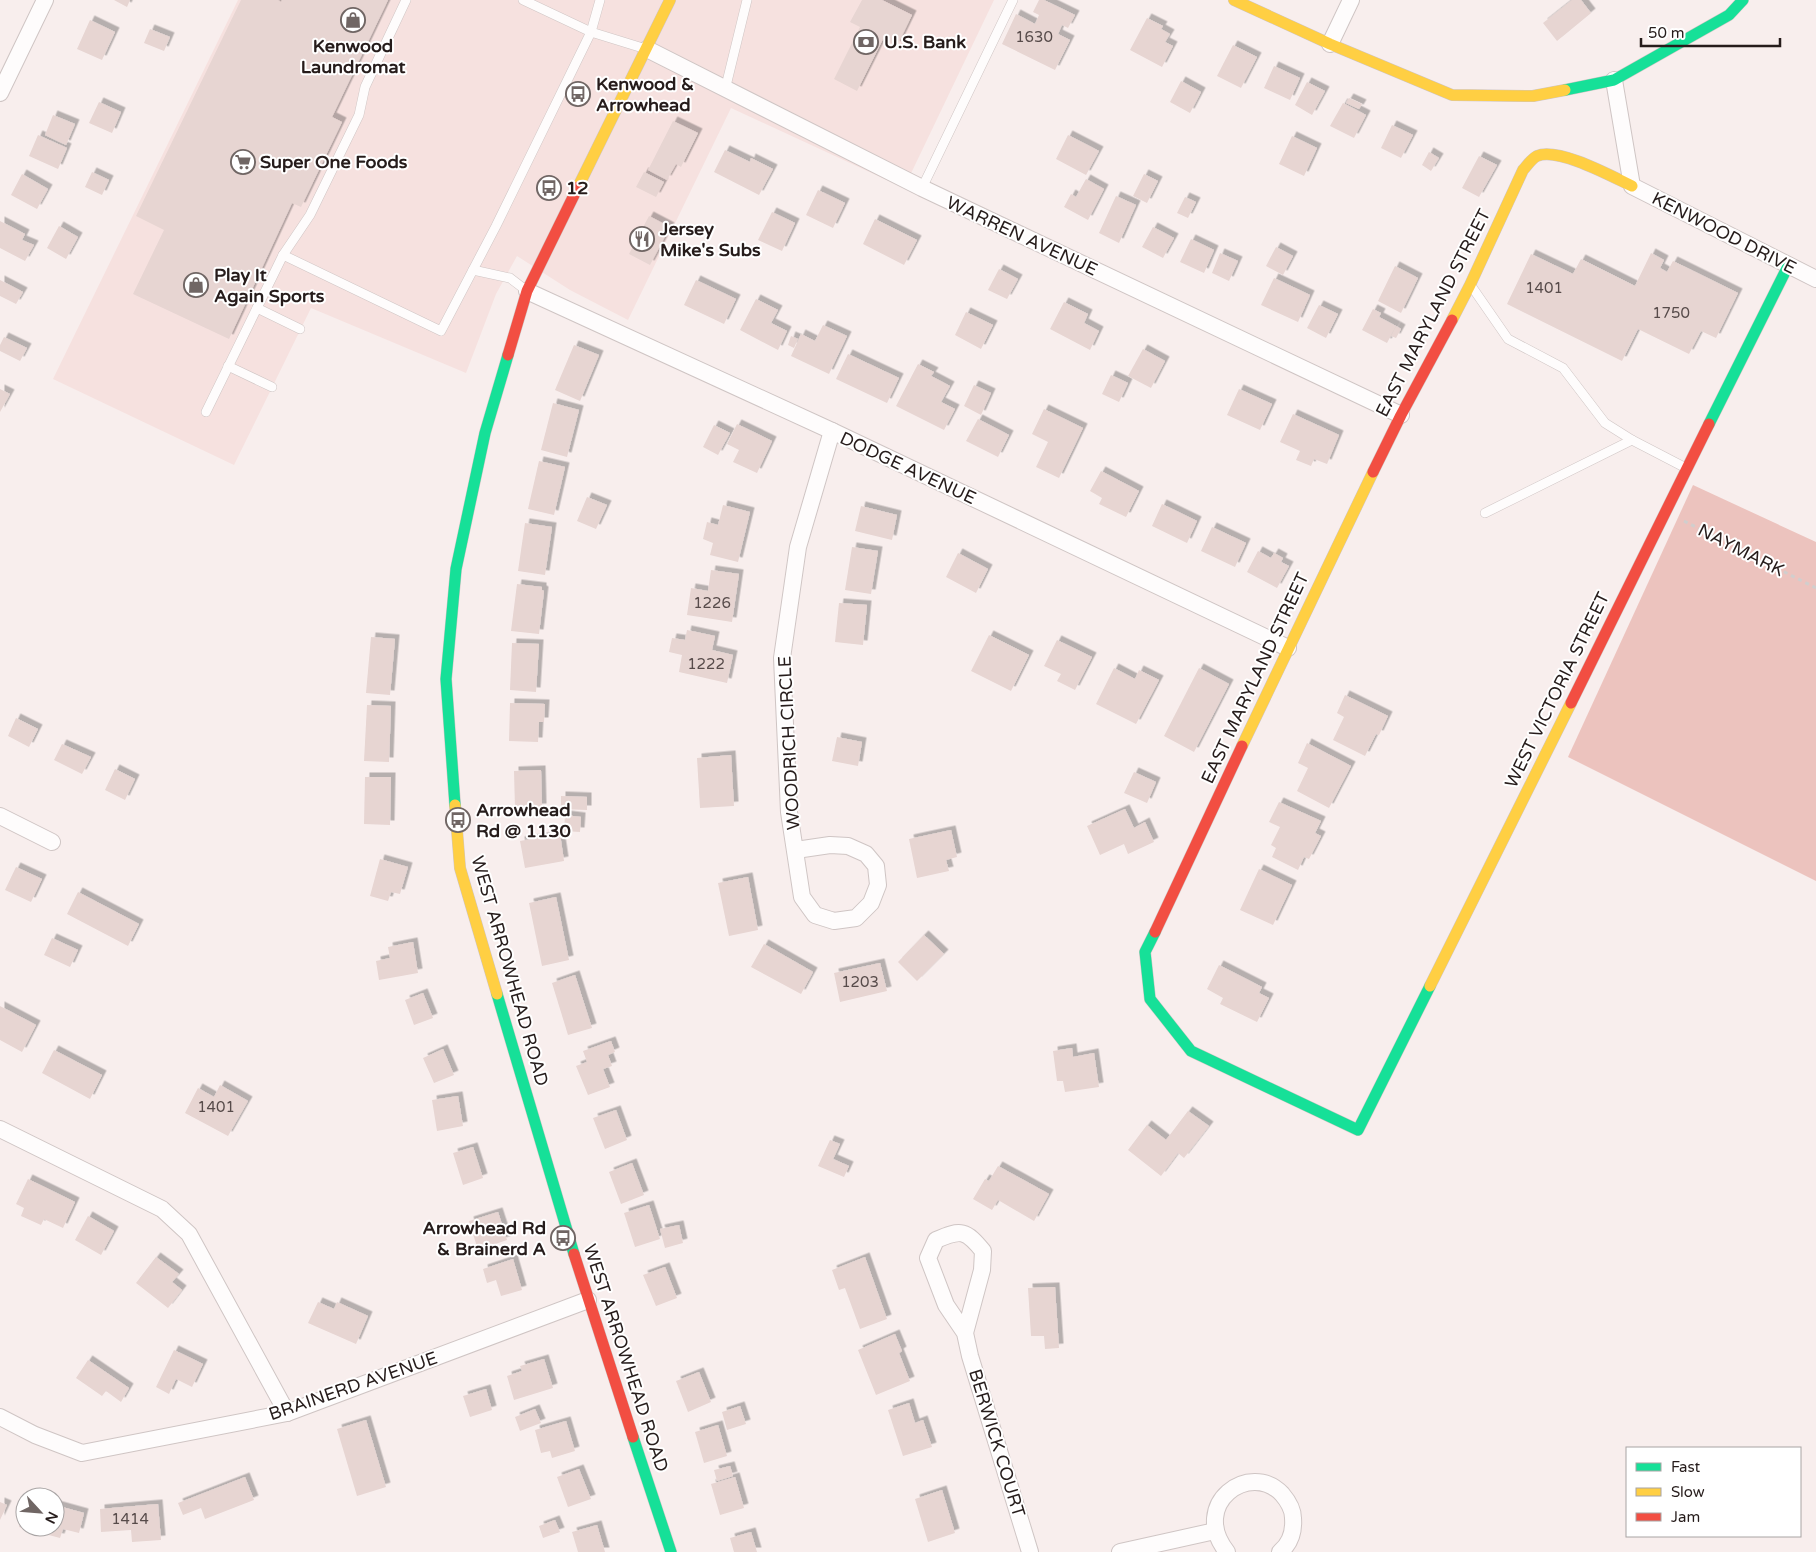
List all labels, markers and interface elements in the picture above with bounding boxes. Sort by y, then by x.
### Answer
shop icon: Kenwood Laundromat [340,7,366,33]
scale bar [1641,15,1780,47]
text: 50 m [1648,24,1685,42]
house number: 1630 [1015,28,1053,46]
bank icon: U.S. Bank [853,29,879,55]
place label: U.S. Bank [884,31,966,53]
place label: Kenwood Laundromat [301,35,405,78]
place label: Kenwood & Arrowhead [596,73,694,116]
bus stop icon: Kenwood & Arrowhead [565,81,591,107]
supermarket icon: Super One Foods [230,149,256,175]
place label: Super One Foods [260,151,408,173]
bus stop icon: 12 [536,175,562,201]
place label: 12 [566,177,589,199]
street label: KENWOOD DRIVE [1648,187,1800,279]
street label: WARREN AVENUE [943,191,1101,281]
street label: EAST MARYLAND STREET [1371,205,1495,421]
place label: Jersey Mike's Subs [659,218,761,261]
restaurant icon: Jersey Mike's Subs [629,226,655,252]
place label: Play It Again Sports [214,264,325,307]
shop icon: Play It Again Sports [183,272,209,298]
house number: 1401 [1525,279,1563,297]
house number: 1750 [1652,304,1690,322]
street label: DODGE AVENUE [836,427,980,509]
street label: NAYMARK [1694,519,1788,581]
street label: EAST MARYLAND STREET [1196,569,1314,787]
street label: WEST VICTORIA STREET [1500,588,1614,792]
house number: 1226 [693,594,731,612]
house number: 1222 [687,655,725,673]
street label: WOODRICH CIRCLE [773,655,805,831]
place label: Arrowhead Rd @ 1130 [476,799,571,842]
bus stop icon: Arrowhead Rd @ 1130 [445,807,471,833]
street label: WEST ARROWHEAD ROAD [467,853,553,1089]
house number: 1203 [841,973,879,991]
house number: 1401 [197,1098,235,1116]
place label: Arrowhead Rd & Brainerd A [423,1217,546,1260]
bus stop icon: Arrowhead Rd & Brainerd A [550,1225,576,1251]
street label: WEST ARROWHEAD ROAD [579,1241,673,1475]
street label: BRAINERD AVENUE [266,1347,440,1425]
street label: BERWICK COURT [964,1366,1030,1520]
legend [1626,1447,1801,1537]
text: Fast [1671,1458,1701,1476]
text: Slow [1671,1483,1705,1501]
north arrow [15,1487,65,1537]
text: Jam [1671,1508,1700,1526]
text: N [41,1509,61,1526]
house number: 1414 [111,1510,149,1528]

